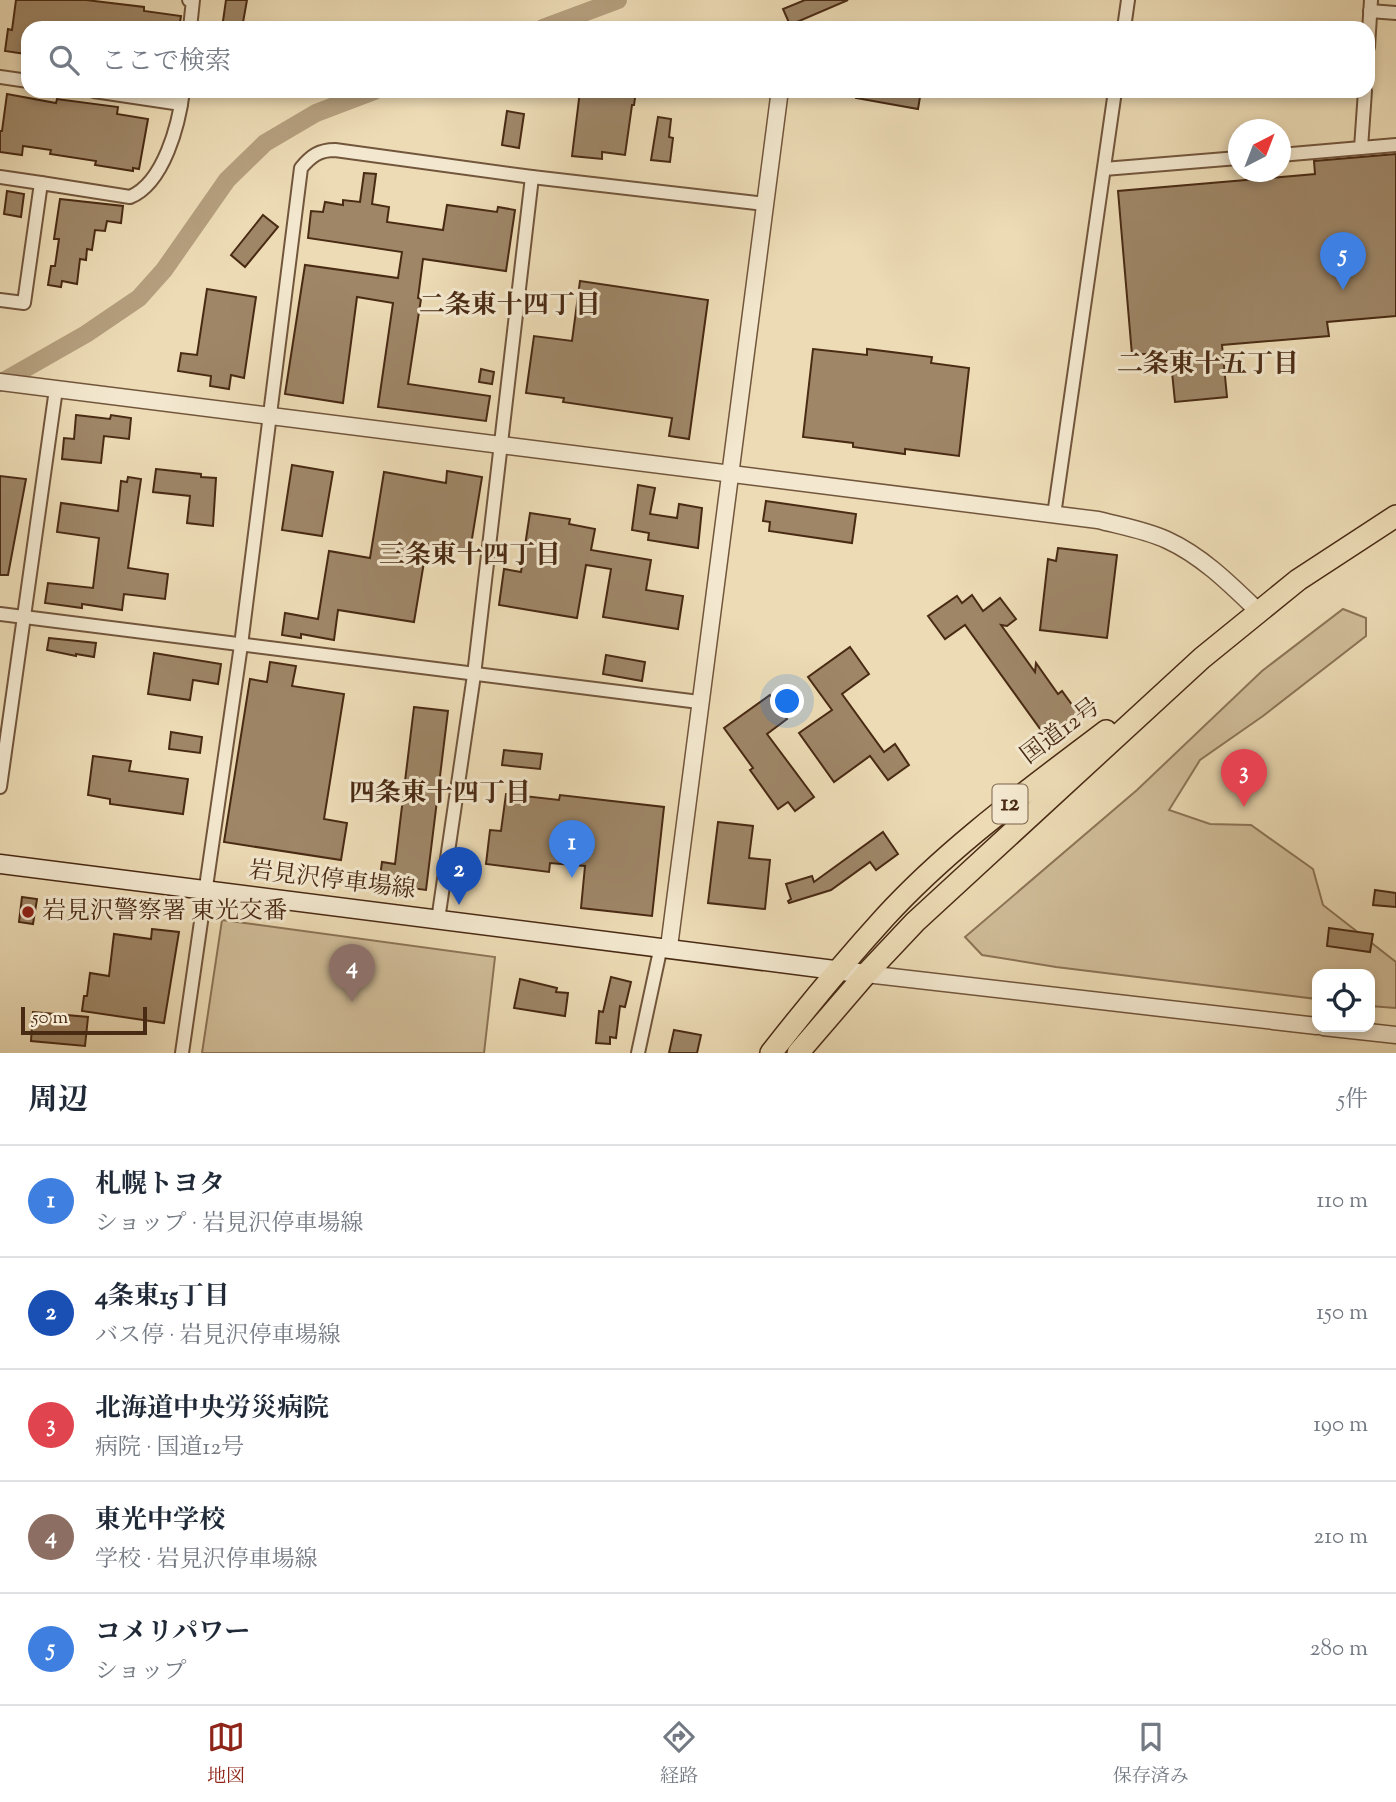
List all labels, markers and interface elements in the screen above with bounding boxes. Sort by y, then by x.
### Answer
search box [21,21,1375,98]
icon: search [45,41,83,79]
text: ここで検索 [101,44,231,81]
north arrow [1228,119,1291,182]
pin: 5 [1320,232,1366,290]
district label: 二条東十四丁目 [419,288,601,325]
district label: 二条東十五丁目 [1117,347,1299,384]
district label: 三条東十四丁目 [379,538,561,575]
your location [770,684,804,718]
street label: 国道12号 [1014,691,1108,773]
pin: 3 [1221,749,1267,807]
district label: 四条東十四丁目 [349,776,531,813]
road number: 12 [992,784,1028,824]
pin: 1 [549,820,595,878]
pin: 2 [436,847,482,905]
street label: 岩見沢停車場線 [247,854,417,908]
place label: 岩見沢警察署 東光交番 [42,895,287,929]
marker: 岩見沢警察署 東光交番 [20,904,36,920]
pin: 4 [329,944,375,1002]
map controls [1312,969,1375,1032]
button: locate [1312,969,1375,1032]
scale bar [21,1004,147,1036]
text: 50 m [32,1005,68,1032]
text: 周辺 [28,1080,88,1123]
text: 5件 [1337,1084,1368,1117]
text: 札幌トヨタ [95,1167,225,1204]
text: 1 [47,1185,55,1218]
text: 110 m [1317,1185,1368,1218]
text: ショップ · 岩見沢停車場線 [95,1208,363,1241]
text: 4条東15丁目 [95,1279,230,1316]
text: 2 [46,1297,56,1330]
text: 150 m [1316,1297,1368,1330]
text: バス停 · 岩見沢停車場線 [95,1320,341,1353]
text: 北海道中央労災病院 [95,1391,329,1428]
text: 3 [46,1409,56,1442]
text: 190 m [1313,1409,1368,1442]
text: 病院 · 国道12号 [95,1432,244,1465]
text: 東光中学校 [95,1503,225,1540]
text: 4 [45,1521,57,1554]
text: 210 m [1314,1521,1368,1554]
text: 学校 · 岩見沢停車場線 [95,1544,318,1577]
text: コメリパワー [95,1615,250,1652]
text: 5 [47,1633,55,1666]
text: 280 m [1310,1633,1368,1666]
text: ショップ [95,1656,187,1689]
tab: 地図 [207,1718,245,1791]
tab: 経路 [660,1718,698,1791]
tab: 保存済み [1113,1718,1189,1791]

